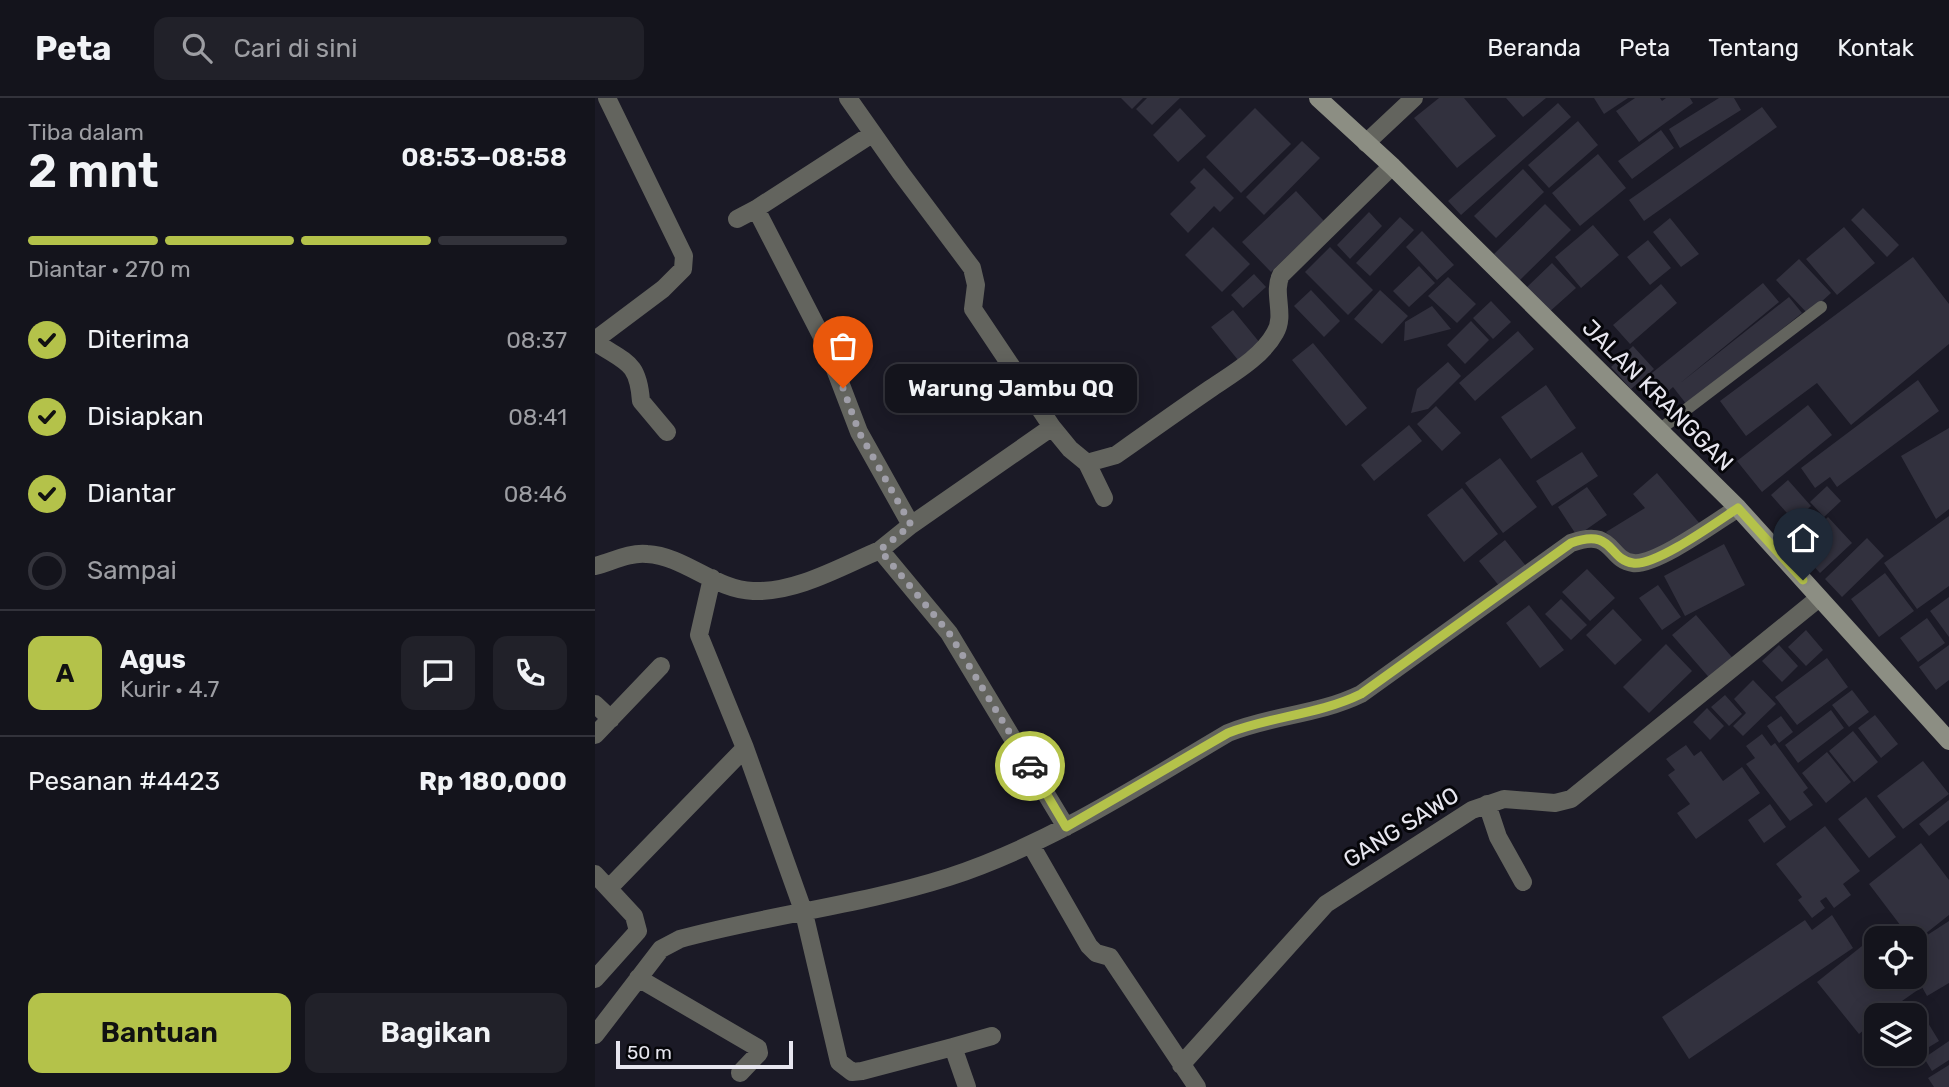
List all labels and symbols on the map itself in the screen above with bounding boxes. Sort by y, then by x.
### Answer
street label: JALAN KRANGGAN [1577,314,1739,476]
pin [813,316,873,388]
callout: Warung Jambu QQ [885,364,1137,412]
pin [1773,508,1833,580]
courier [995,731,1065,801]
street label: GANG SAWO [1338,780,1464,874]
scale bar [616,1038,793,1070]

